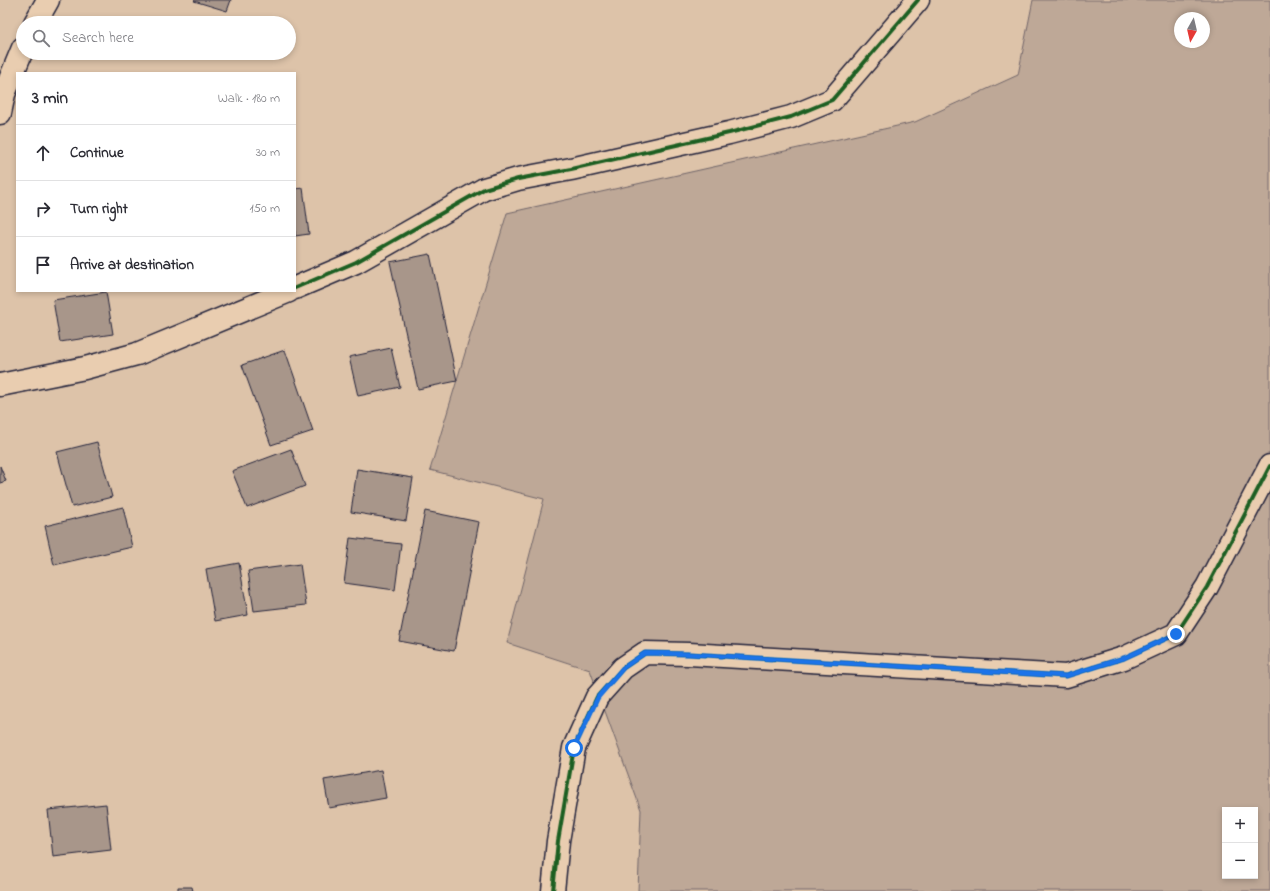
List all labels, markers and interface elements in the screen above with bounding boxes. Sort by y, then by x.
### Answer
north arrow [1174,12,1210,48]
search box [16,16,296,60]
icon: search [30,27,52,49]
text: Search here [62,27,134,49]
text: 3 min [32,86,68,111]
text: Walk · 180 m [218,89,280,108]
icon: ahead [32,142,54,164]
text: Continue [70,142,124,164]
text: 30 m [256,143,280,162]
icon: right [32,198,54,220]
text: Turn right [70,198,128,220]
text: 150 m [249,199,280,218]
icon: arrive [32,254,54,276]
text: Arrive at destination [70,254,194,276]
route end [1167,625,1185,643]
route start [565,739,583,757]
map controls [1222,807,1258,879]
button: + [1222,807,1258,843]
button: − [1222,843,1258,879]

